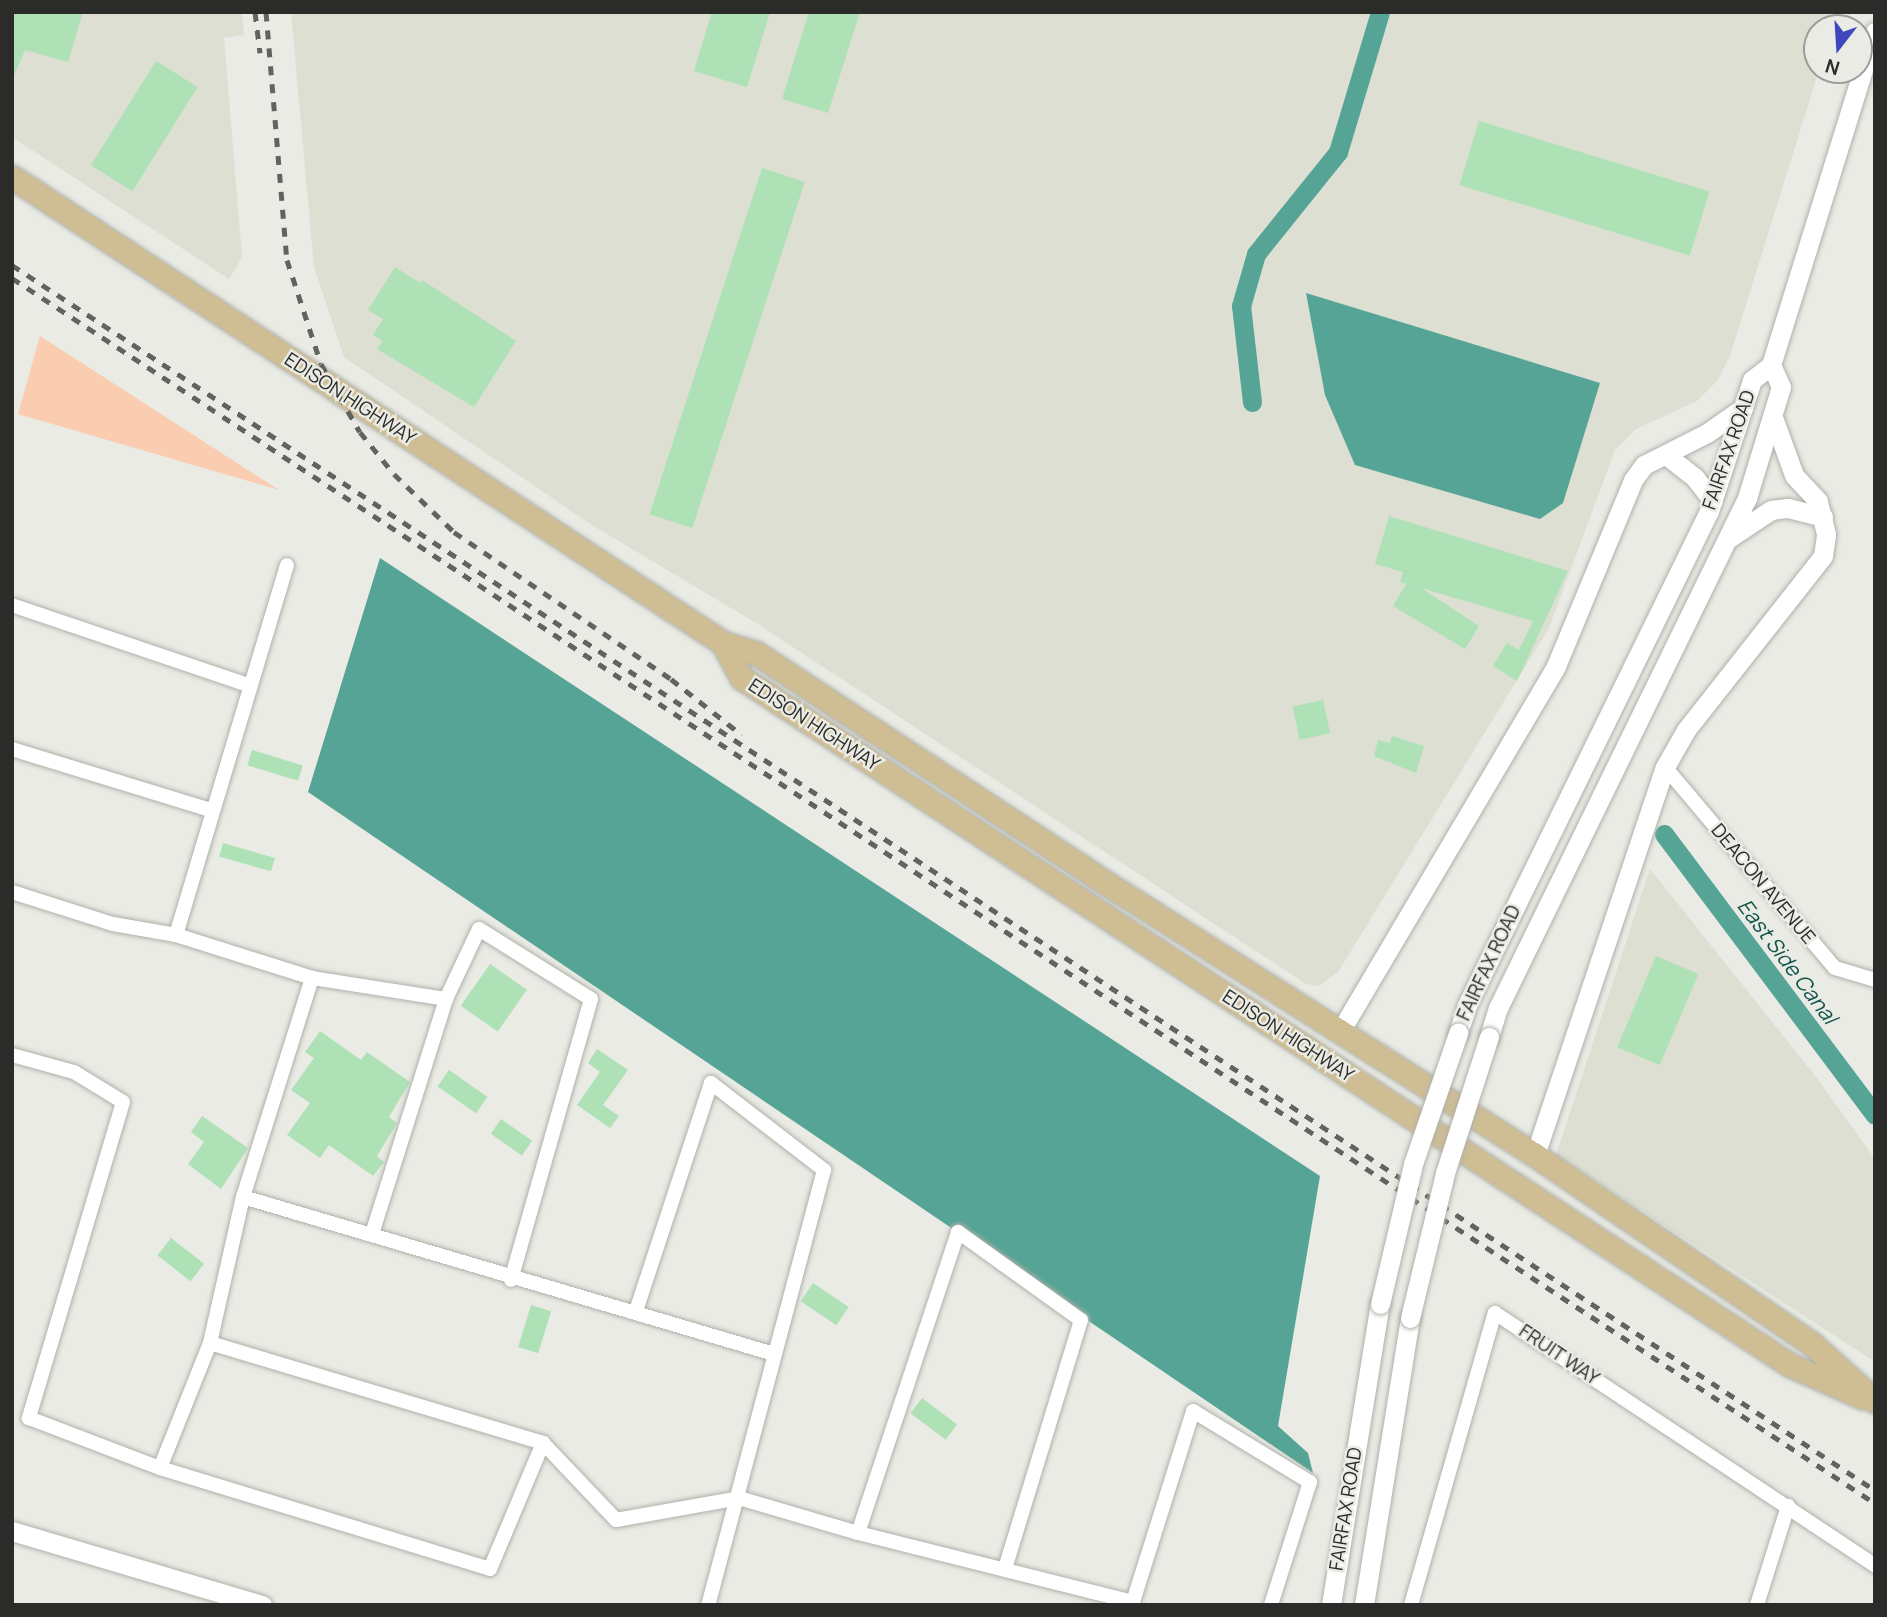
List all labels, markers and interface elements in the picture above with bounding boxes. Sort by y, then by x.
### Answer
north arrow [1803,14,1873,84]
text: N [1822,53,1843,82]
street label: EDISON HIGHWAY [280,348,420,450]
street label: FAIRFAX ROAD [1698,387,1760,513]
street label: EDISON HIGHWAY [744,674,884,776]
street label: DEACON AVENUE [1706,819,1820,949]
water label: East Side Canal [1733,894,1843,1028]
street label: FAIRFAX ROAD [1452,902,1526,1024]
street label: EDISON HIGHWAY [1218,985,1358,1087]
street label: FRUIT WAY [1514,1320,1604,1390]
street label: FAIRFAX ROAD [1325,1446,1367,1572]

